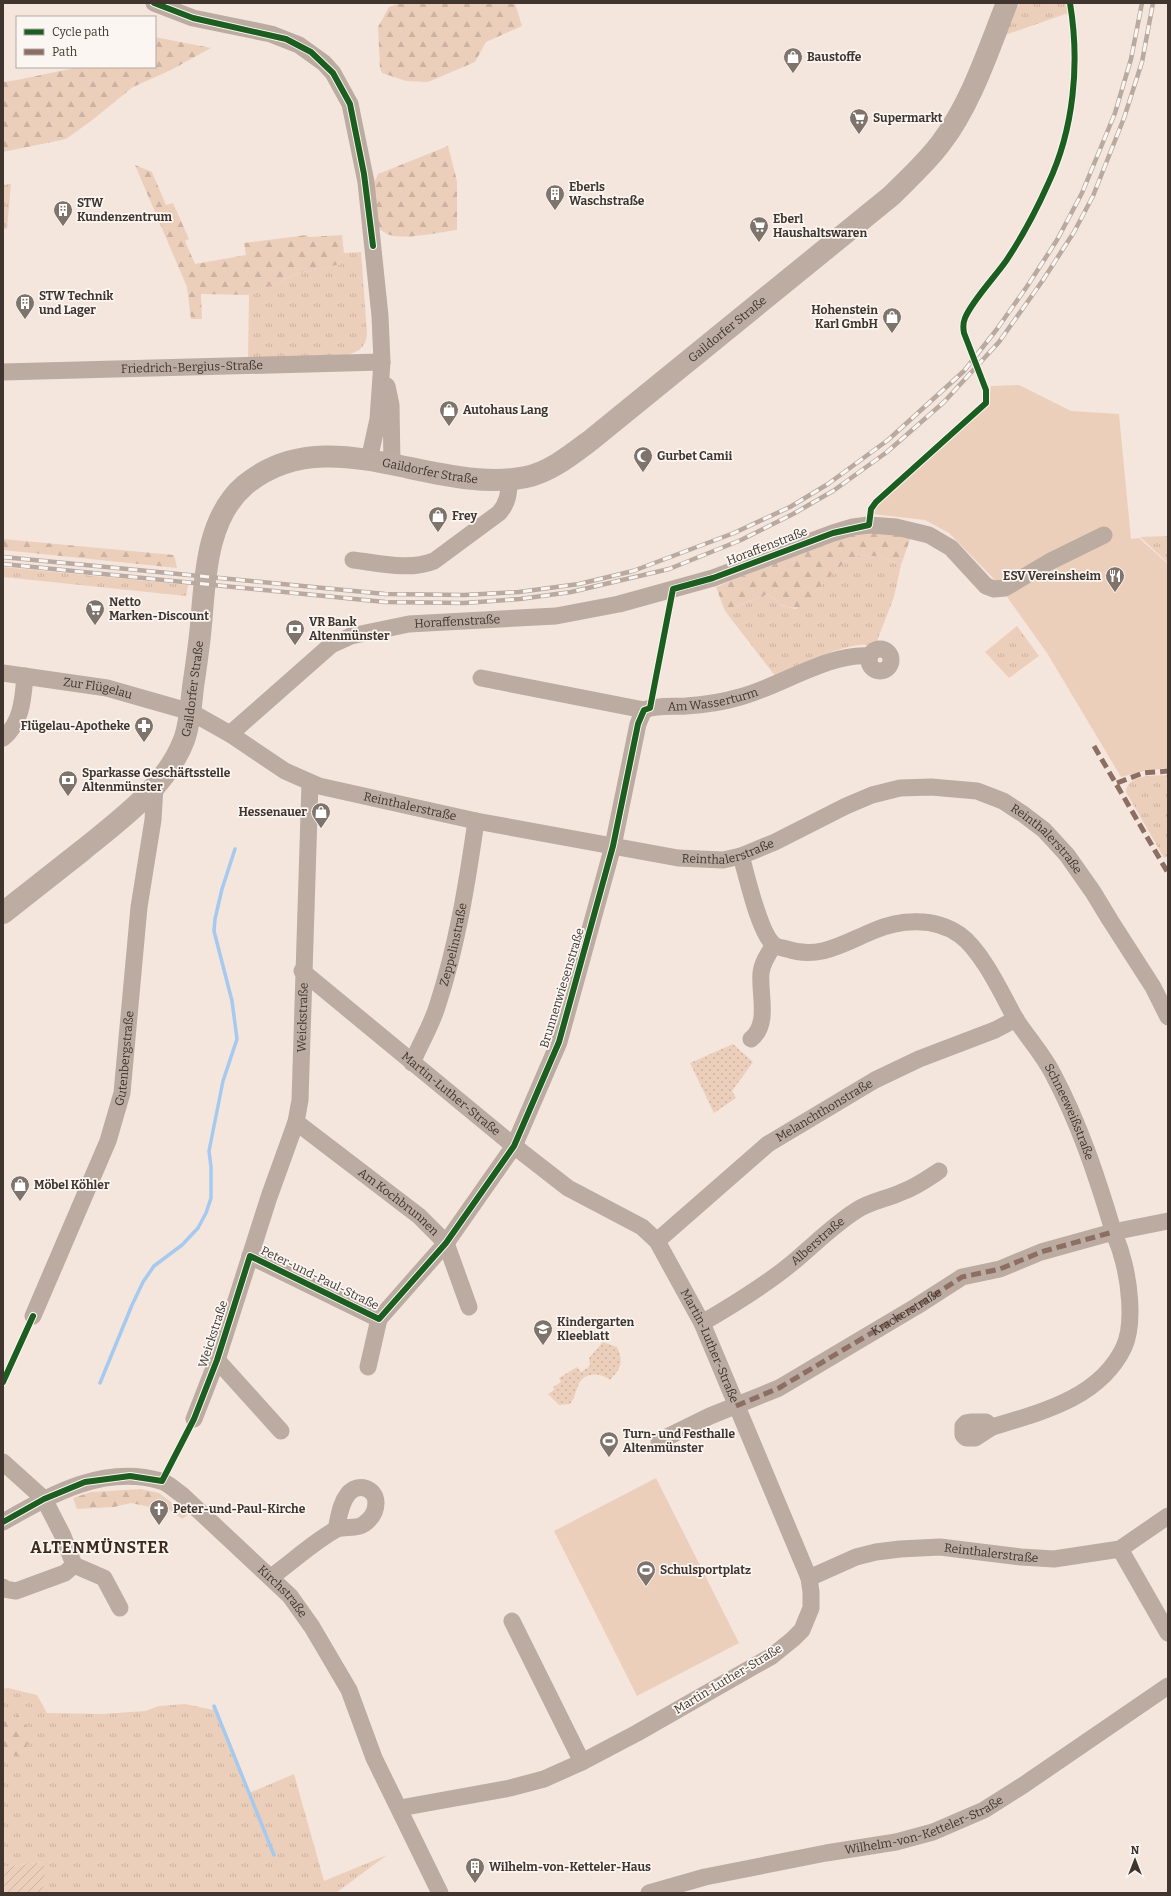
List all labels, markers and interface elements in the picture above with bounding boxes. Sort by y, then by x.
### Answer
legend [16,16,156,68]
text: Cycle path [52,25,110,39]
text: Path [52,45,78,59]
shop icon: Baustoffe [782,46,804,74]
place label: Baustoffe [807,50,862,64]
supermarket icon: Supermarkt [848,107,870,135]
place label: Supermarkt [873,111,943,125]
place label: Eberls Waschstraße [569,180,645,208]
building icon: Eberls Waschstraße [544,183,566,211]
place label: STW Kundenzentrum [77,196,172,224]
building icon: STW Kundenzentrum [52,199,74,227]
place label: Eberl Haushaltswaren [773,212,867,240]
supermarket icon: Eberl Haushaltswaren [748,215,770,243]
place label: STW Technik und Lager [39,289,114,317]
building icon: STW Technik und Lager [14,292,36,320]
street label: Gaildorfer Straße [685,293,769,365]
place label: Hohenstein Karl GmbH [811,303,879,331]
shop icon: Hohenstein Karl GmbH [881,306,903,334]
street label: Friedrich-Bergius-Straße [121,358,263,376]
shop icon: Autohaus Lang [438,399,460,427]
place label: Autohaus Lang [463,403,548,417]
mosque icon: Gurbet Camii [632,445,654,473]
place label: Gurbet Camii [657,449,732,463]
street label: Gaildorfer Straße [381,455,478,486]
shop icon: Frey [427,505,449,533]
place label: Frey [452,509,477,523]
street label: Horaffenstraße [724,524,810,568]
restaurant icon: ESV Vereinsheim [1104,565,1126,593]
place label: ESV Vereinsheim [1003,569,1102,583]
place label: Netto Marken-Discount [109,595,209,623]
supermarket icon: Netto Marken-Discount [84,598,106,626]
street label: Horaffenstraße [414,612,500,631]
place label: VR Bank Altenmünster [309,615,390,643]
bank icon: VR Bank Altenmünster [284,618,306,646]
street label: Gaildorfer Straße [178,640,206,739]
street label: Zur Flügelau [62,675,135,702]
street label: Am Wasserturm [668,685,760,713]
pharmacy icon: Flügelau-Apotheke [133,715,155,743]
place label: Flügelau-Apotheke [21,719,130,733]
place label: Sparkasse Geschäftsstelle Altenmünster [82,766,231,794]
bank icon: Sparkasse Geschäftsstelle Altenmünster [57,769,79,797]
street label: Reinthalerstraße [362,789,458,823]
shop icon: Hessenauer [310,801,332,829]
street label: Reinthalerstraße [1008,801,1085,876]
place label: Hessenauer [238,805,307,819]
street label: Reinthalerstraße [681,836,776,867]
street label: Zeppelinstraße [437,902,470,988]
street label: Brunnenwiesenstraße [537,926,587,1050]
street label: Weickstraße [295,982,311,1053]
street label: Gutenbergstraße [112,1010,136,1108]
street label: Martin-Luther-Straße [399,1049,503,1139]
street label: Schneeweißstraße [1042,1061,1097,1162]
street label: Melanchthonstraße [773,1076,875,1145]
street label: Am Kochbrunnen [356,1165,442,1239]
shop icon: Möbel Köhler [9,1174,31,1202]
place label: Möbel Köhler [34,1178,110,1192]
street label: Alberstraße [788,1214,847,1268]
street label: Peter-und-Paul-Straße [259,1243,381,1313]
street label: Krackerstraße [869,1285,944,1339]
street label: Martin-Luther-Straße [678,1286,742,1405]
street label: Weickstraße [196,1299,230,1369]
place label: Kindergarten Kleeblatt [557,1315,635,1343]
school or university icon: Kindergarten Kleeblatt [532,1318,554,1346]
place label: Turn- und Festhalle Altenmünster [623,1427,736,1455]
sports icon: Turn- und Festhalle Altenmünster [598,1430,620,1458]
church icon: Peter-und-Paul-Kirche [148,1498,170,1526]
place label: Peter-und-Paul-Kirche [173,1502,306,1516]
district label: ALTENMÜNSTER [30,1538,170,1557]
street label: Reinthalerstraße [943,1541,1039,1565]
sports icon: Schulsportplatz [635,1559,657,1587]
street label: Kirchstraße [255,1563,310,1620]
place label: Schulsportplatz [660,1563,751,1577]
street label: Martin-Luther-Straße [671,1641,785,1717]
street label: Wilhelm-von-Ketteler-Straße [844,1793,1006,1857]
north arrow [1115,1840,1155,1880]
text: N [1131,1844,1140,1857]
building icon: Wilhelm-von-Ketteler-Haus [464,1856,486,1884]
place label: Wilhelm-von-Ketteler-Haus [489,1860,651,1874]

